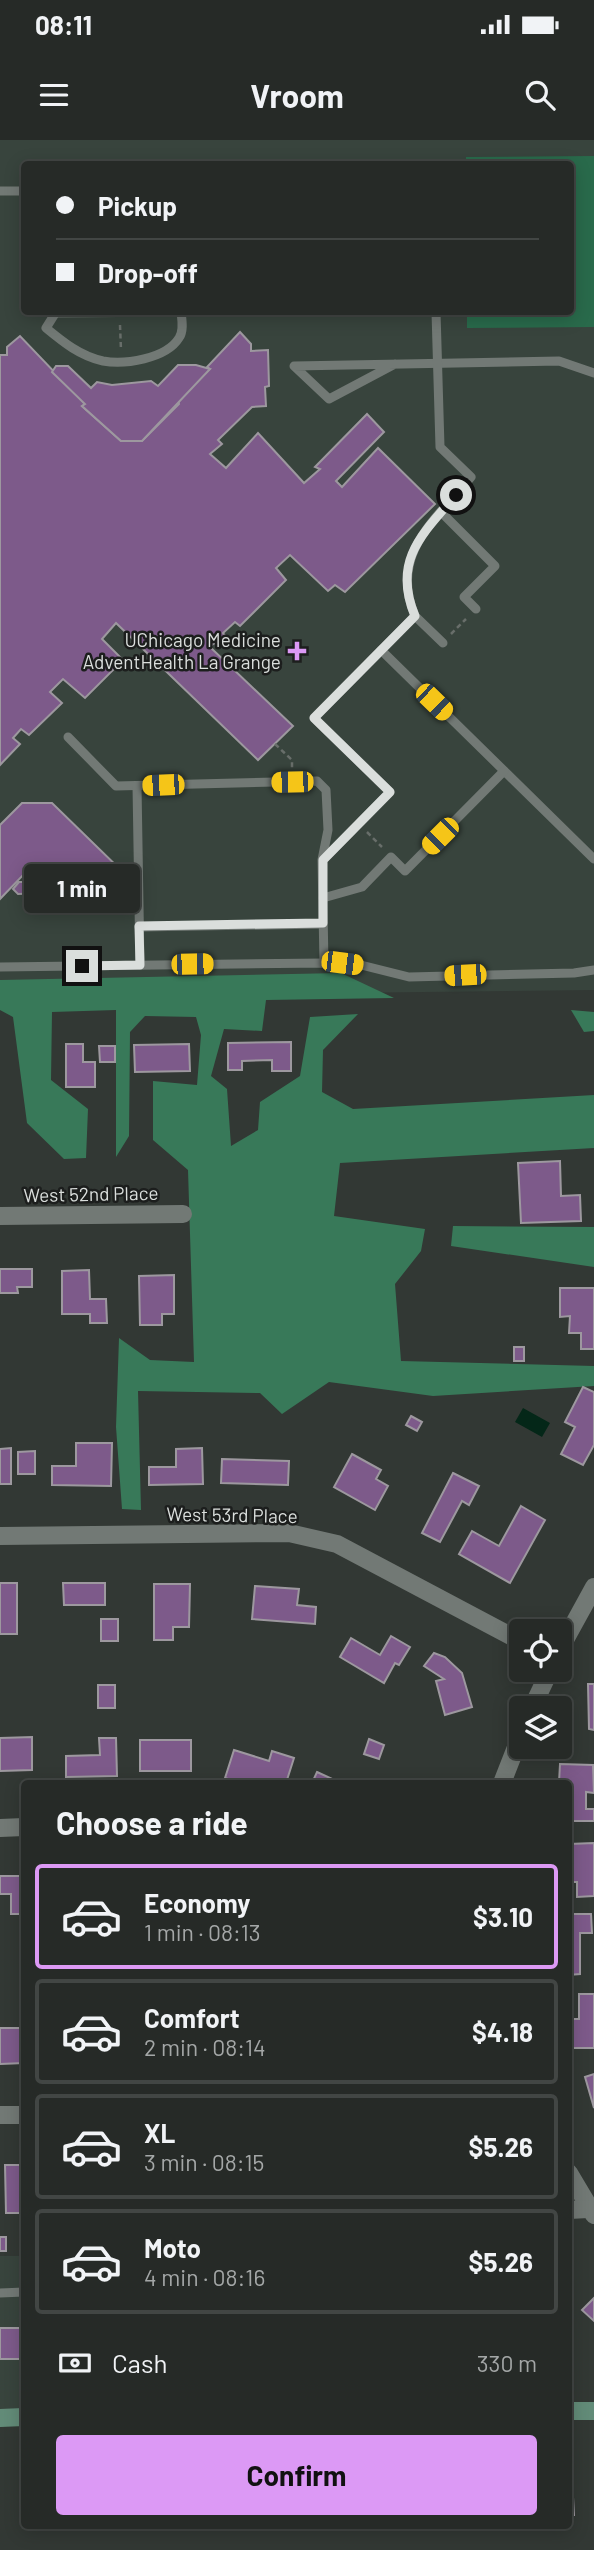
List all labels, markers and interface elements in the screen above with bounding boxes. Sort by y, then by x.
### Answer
text: 08:11 [35,9,92,40]
icon: menu [35,76,73,114]
text: Vroom [250,76,344,114]
icon: search [521,76,559,114]
text: Pickup [98,190,177,221]
text: Drop-off [98,257,198,288]
route start [440,479,472,511]
place label: UChicago Medicine AdventHealth La Grange [83,628,281,673]
marker: UChicago Medicine AdventHealth La Grange [287,641,307,661]
car [412,680,457,724]
car [271,771,314,793]
car [142,774,185,796]
car [418,814,463,858]
callout: 1 min [24,864,140,914]
text: 1 min [57,874,107,902]
route end [66,950,98,982]
car [320,950,365,976]
car [171,953,214,975]
car [444,963,487,987]
street label: West 52nd Place [23,1181,159,1206]
street label: West 53rd Place [166,1502,298,1527]
map controls [509,1619,572,1759]
button: locate [509,1619,572,1682]
button: layers [509,1696,572,1759]
text: Choose a ride [56,1803,248,1841]
icon: car [60,1885,123,1948]
text: Economy [144,1887,250,1918]
text: $3.10 [473,1901,533,1932]
text: 1 min · 08:13 [144,1918,261,1946]
icon: car [60,2000,123,2063]
text: Comfort [144,2002,240,2033]
text: $4.18 [472,2016,533,2047]
text: 2 min · 08:14 [144,2033,266,2061]
icon: car [60,2115,123,2178]
text: XL [144,2117,175,2148]
text: $5.26 [469,2131,533,2162]
text: 3 min · 08:15 [144,2148,264,2176]
icon: car [60,2230,123,2293]
text: Moto [144,2232,201,2263]
text: $5.26 [469,2246,533,2277]
text: 4 min · 08:16 [144,2263,265,2291]
icon: cash [56,2344,94,2382]
text: Cash [112,2347,167,2378]
text: 330 m [477,2349,537,2377]
button: Confirm [56,2435,537,2515]

